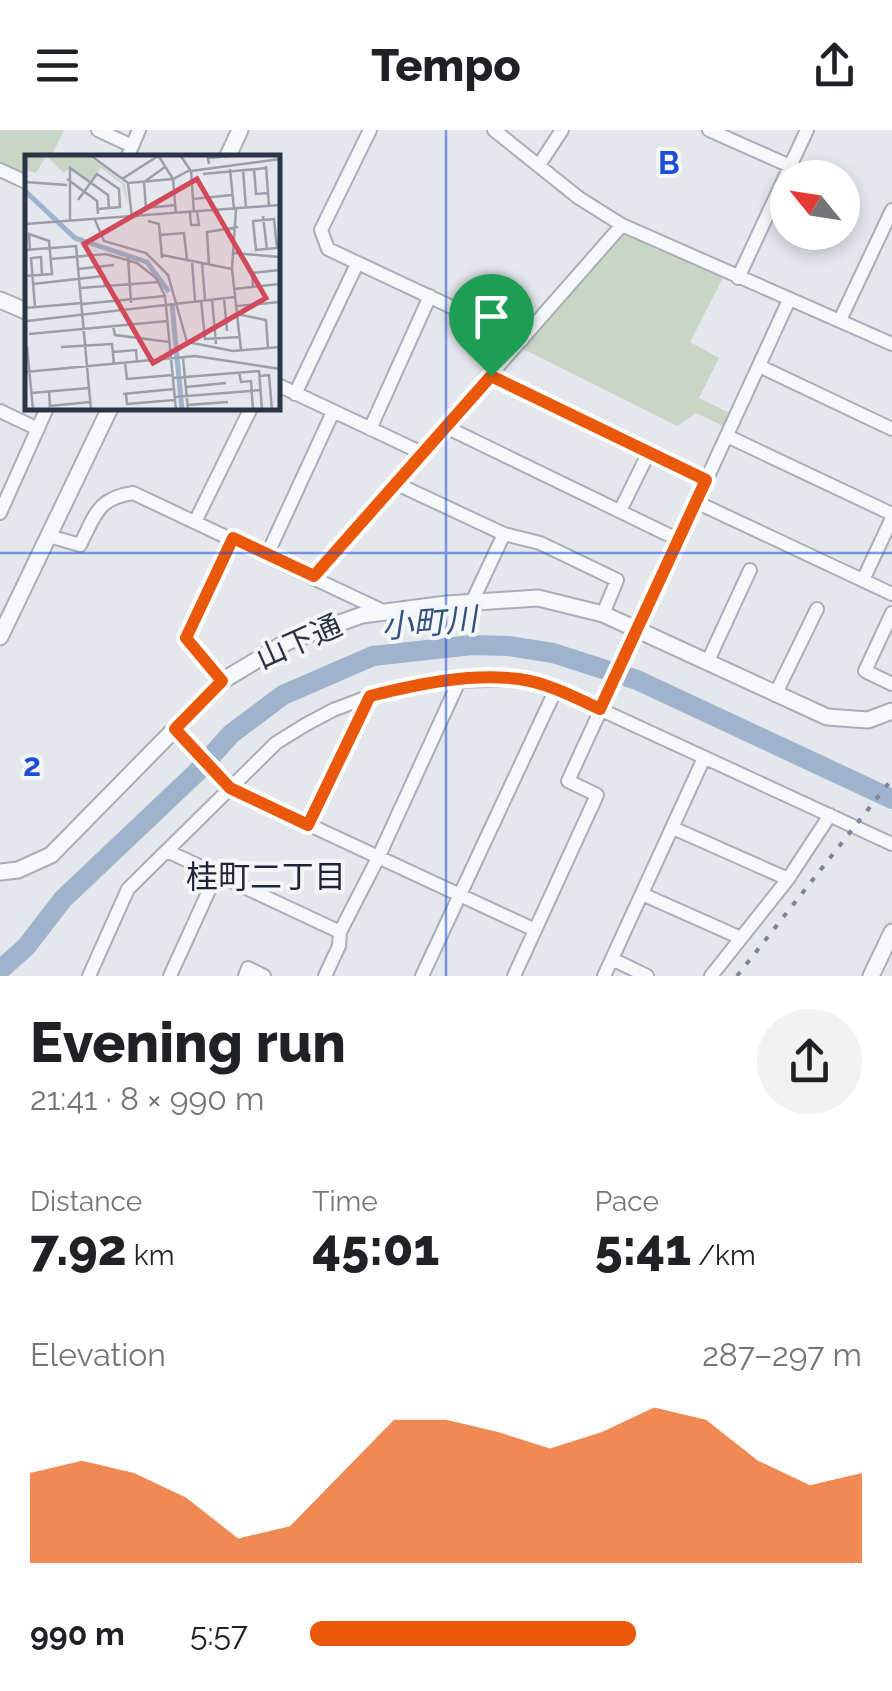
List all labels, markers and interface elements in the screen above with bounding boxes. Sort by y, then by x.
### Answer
icon: menu [30,38,85,93]
icon: share [807,38,862,93]
text: Tempo [371,39,521,92]
text: B [658,144,680,181]
inset map [25,155,280,410]
north arrow [770,160,860,250]
map controls [770,160,860,250]
pin [449,274,534,377]
icon: arrive [464,289,519,344]
water label: 小町川 [380,600,481,645]
street label: 山下通 [251,607,347,676]
text: 2 [23,746,41,783]
district label: 桂町二丁目 [186,858,346,895]
button: share [757,1009,862,1114]
text: Evening run [30,1010,346,1075]
text: 21:41 · 8 × 990 m [30,1080,265,1117]
text: Distance [30,1185,142,1218]
text: Time [312,1185,378,1218]
text: Pace [595,1185,659,1218]
text: 7.92 [30,1218,127,1277]
text: 45:01 [312,1218,439,1277]
text: 5:41 [595,1218,691,1277]
text: km [127,1239,174,1272]
text: /km [691,1239,756,1272]
text: Elevation [30,1336,166,1373]
text: 287–297 m [702,1336,862,1373]
text: 990 m [30,1615,125,1652]
text: 5:57 [190,1615,248,1652]

